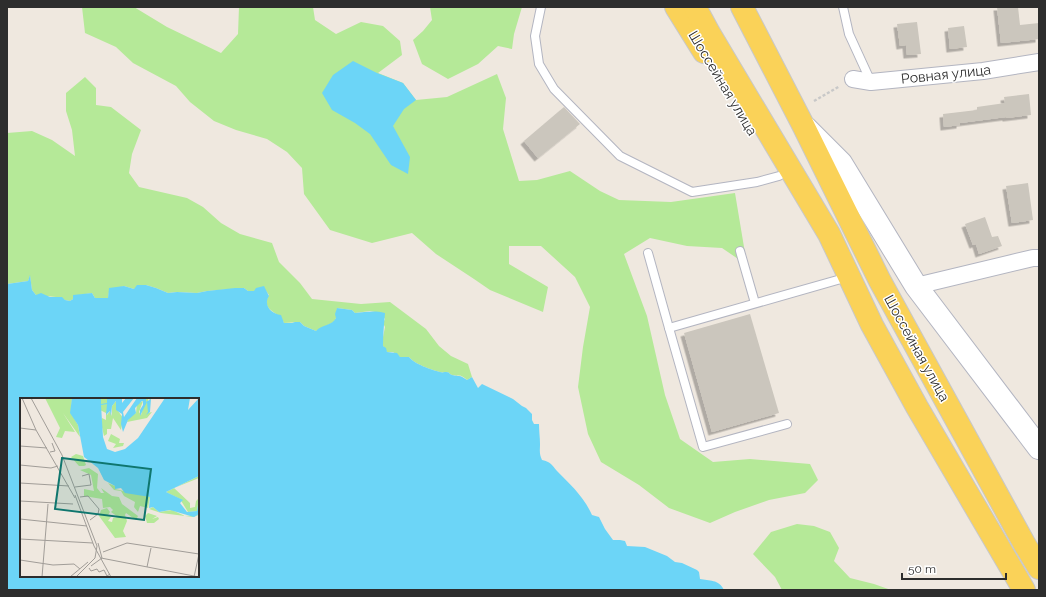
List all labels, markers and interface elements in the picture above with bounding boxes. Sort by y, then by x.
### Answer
street label: Шоссейная улица [685,28,761,138]
street label: Ровная улица [900,61,992,87]
street label: Шоссейная улица [881,292,953,404]
inset map [20,398,199,577]
scale bar [902,555,1006,581]
text: 50 m [908,562,936,576]

